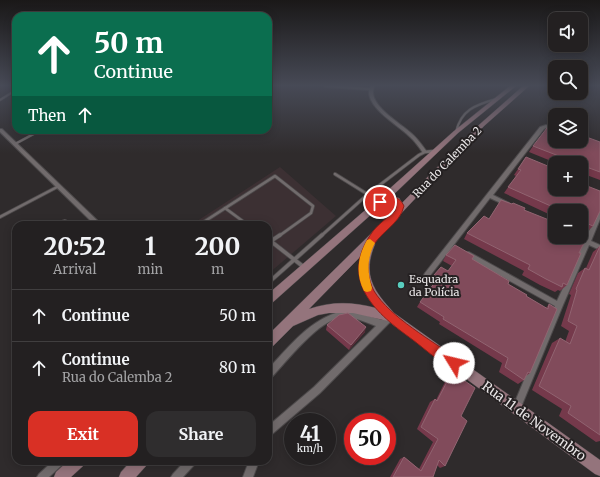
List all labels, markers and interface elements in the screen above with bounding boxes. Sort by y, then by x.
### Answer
map controls [548,12,588,244]
button: sound [548,12,588,52]
text: 50 m [94,25,163,61]
icon: ahead [28,28,80,80]
text: Continue [94,60,173,83]
button: search [548,60,588,100]
icon: ahead [74,104,96,126]
text: Then [28,106,66,125]
button: layers [548,108,588,148]
street label: Rua do Calemba 2 [409,123,485,201]
button: + [548,156,588,196]
pin [363,185,397,219]
icon: arrive [369,191,391,213]
button: − [548,204,588,244]
text: 20:52 [44,231,106,262]
text: 1 [145,231,156,262]
text: 200 [195,231,240,262]
text: Arrival [53,261,96,278]
text: min [138,261,163,278]
text: m [211,261,224,278]
place label: Esquadra da Polícia [409,272,459,299]
marker: Esquadra da Polícia [396,280,406,290]
icon: ahead [28,305,50,327]
text: Continue [62,306,130,325]
text: 50 m [219,306,256,325]
position arrow [433,342,475,384]
text: Continue [62,350,130,369]
icon: ahead [28,357,50,379]
text: 80 m [219,358,256,377]
text: Rua do Calemba 2 [62,369,173,386]
street label: Rua 11 de Novembro [479,378,590,465]
button: Exit [28,411,138,457]
button: Share [146,411,256,457]
speed limit sign: 50 [344,413,396,465]
text: 41 [300,421,320,446]
text: km/h [297,442,323,455]

